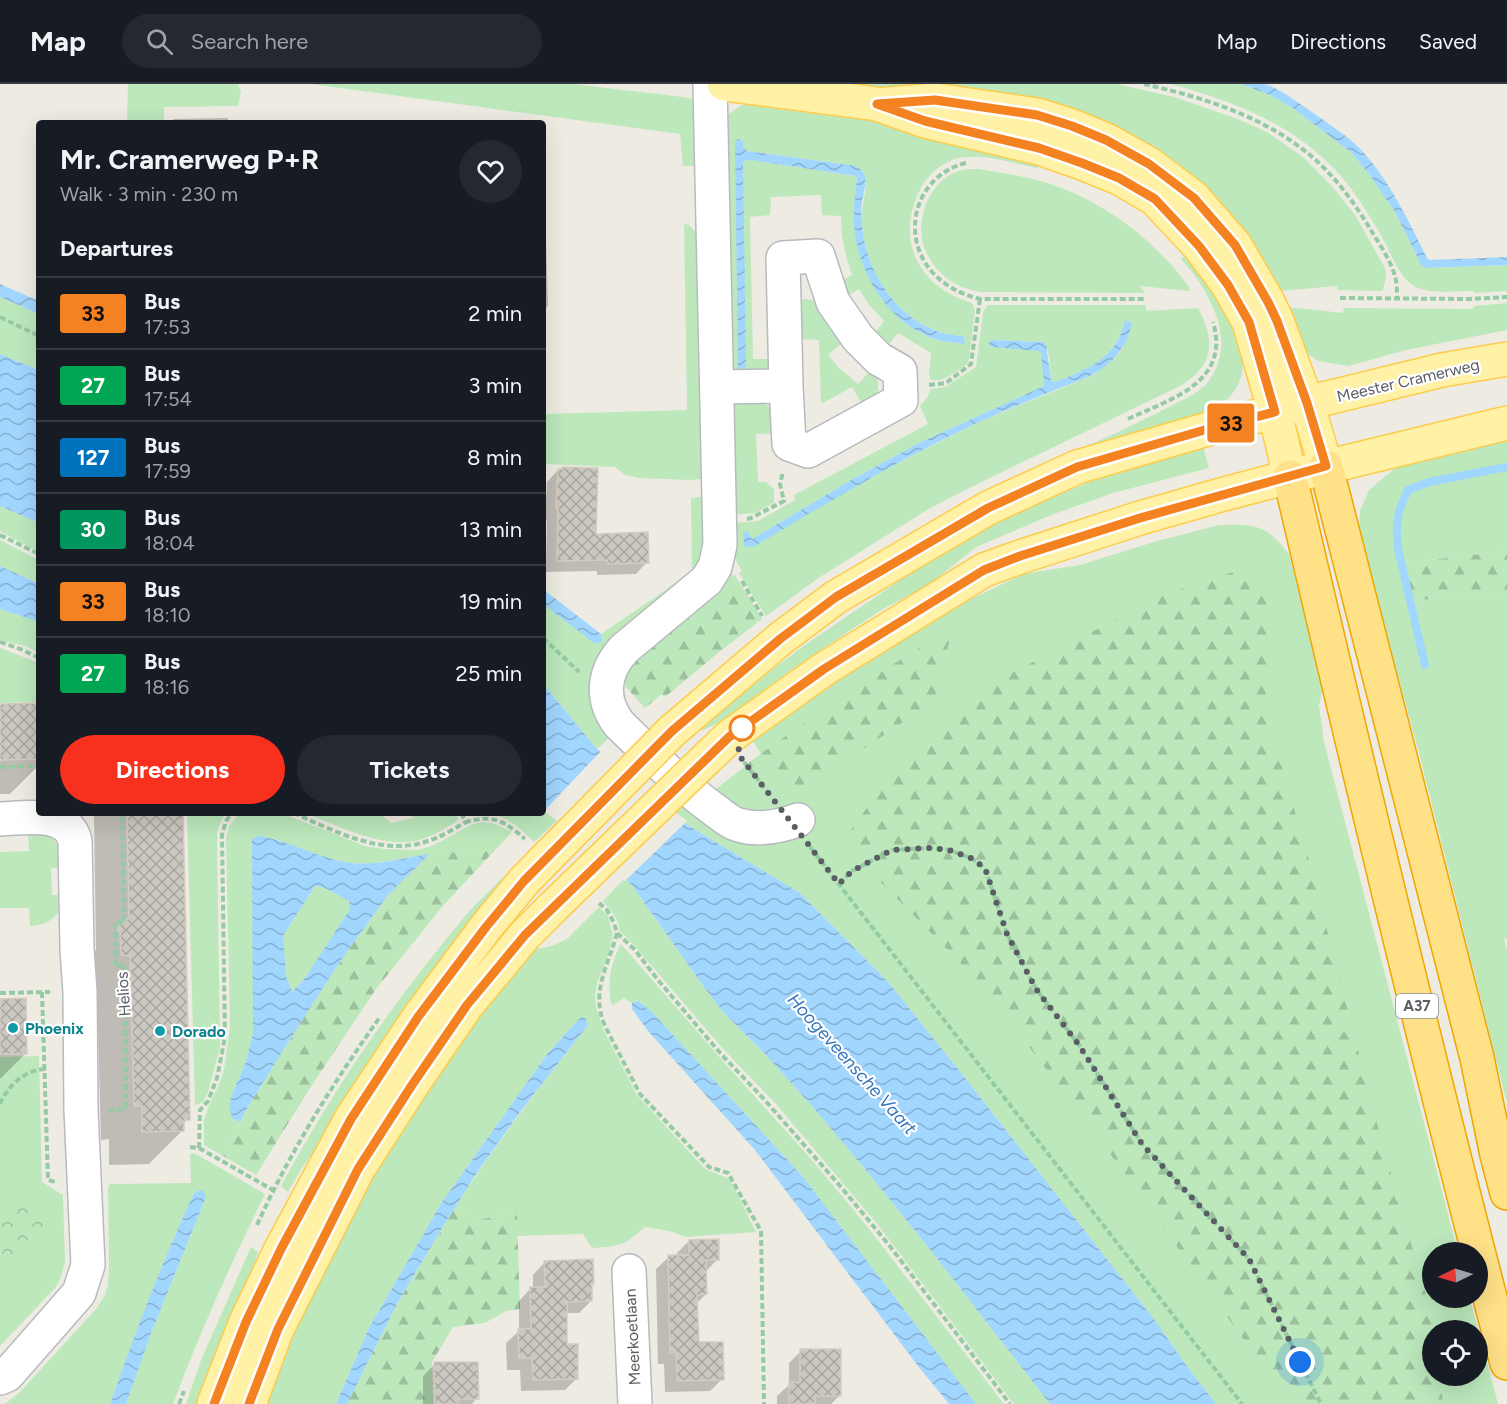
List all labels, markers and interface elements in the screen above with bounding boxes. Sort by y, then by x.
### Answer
search box [122,14,542,68]
text: Map [30,24,86,58]
icon: search [143,25,176,58]
text: Search here [191,28,308,55]
text: Map [1216,29,1257,54]
text: Directions [1290,29,1386,54]
text: Saved [1419,29,1477,54]
button: heart [459,140,522,203]
text: Mr. Cramerweg P+R [60,142,319,176]
text: Walk · 3 min · 230 m [60,182,238,206]
text: Departures [60,235,173,262]
text: Bus [144,288,180,315]
text: 2 min [468,300,522,327]
text: 33 [81,301,105,326]
text: 17:53 [144,315,190,339]
street label: Meester Cramerweg [1335,355,1481,406]
text: Bus [144,360,180,387]
text: 3 min [468,372,522,399]
text: 27 [81,373,105,398]
text: 17:54 [144,387,192,411]
line badge: 33 [1204,404,1258,442]
text: 33 [1219,411,1243,436]
text: Bus [144,432,180,459]
text: 8 min [467,444,522,471]
text: 127 [77,445,109,470]
text: 17:59 [144,459,191,483]
text: Bus [144,504,180,531]
text: 13 min [459,516,522,543]
text: 30 [80,517,106,542]
text: 18:04 [144,531,195,555]
text: Bus [144,576,180,603]
text: 19 min [459,588,522,615]
text: 33 [81,589,105,614]
text: 18:10 [144,603,191,627]
text: Bus [144,648,180,675]
text: 25 min [456,660,522,687]
text: 27 [81,661,105,686]
text: 18:16 [144,675,189,699]
unlabelled marker [729,715,755,741]
button: Directions [60,735,285,804]
button: Tickets [297,735,522,804]
street label: Helios [112,971,135,1017]
water label: Hoogeveensche Vaart [783,989,921,1139]
road number: A37 [1396,994,1438,1018]
place label: Phoenix [25,1019,84,1038]
marker: Phoenix [6,1021,20,1035]
place label: Dorado [172,1022,226,1041]
marker: Dorado [153,1024,167,1038]
north arrow [1422,1242,1488,1308]
map controls [1422,1242,1488,1386]
street label: Meerkoetlaan [620,1288,645,1386]
button: locate [1422,1320,1488,1386]
your location [1285,1347,1315,1377]

